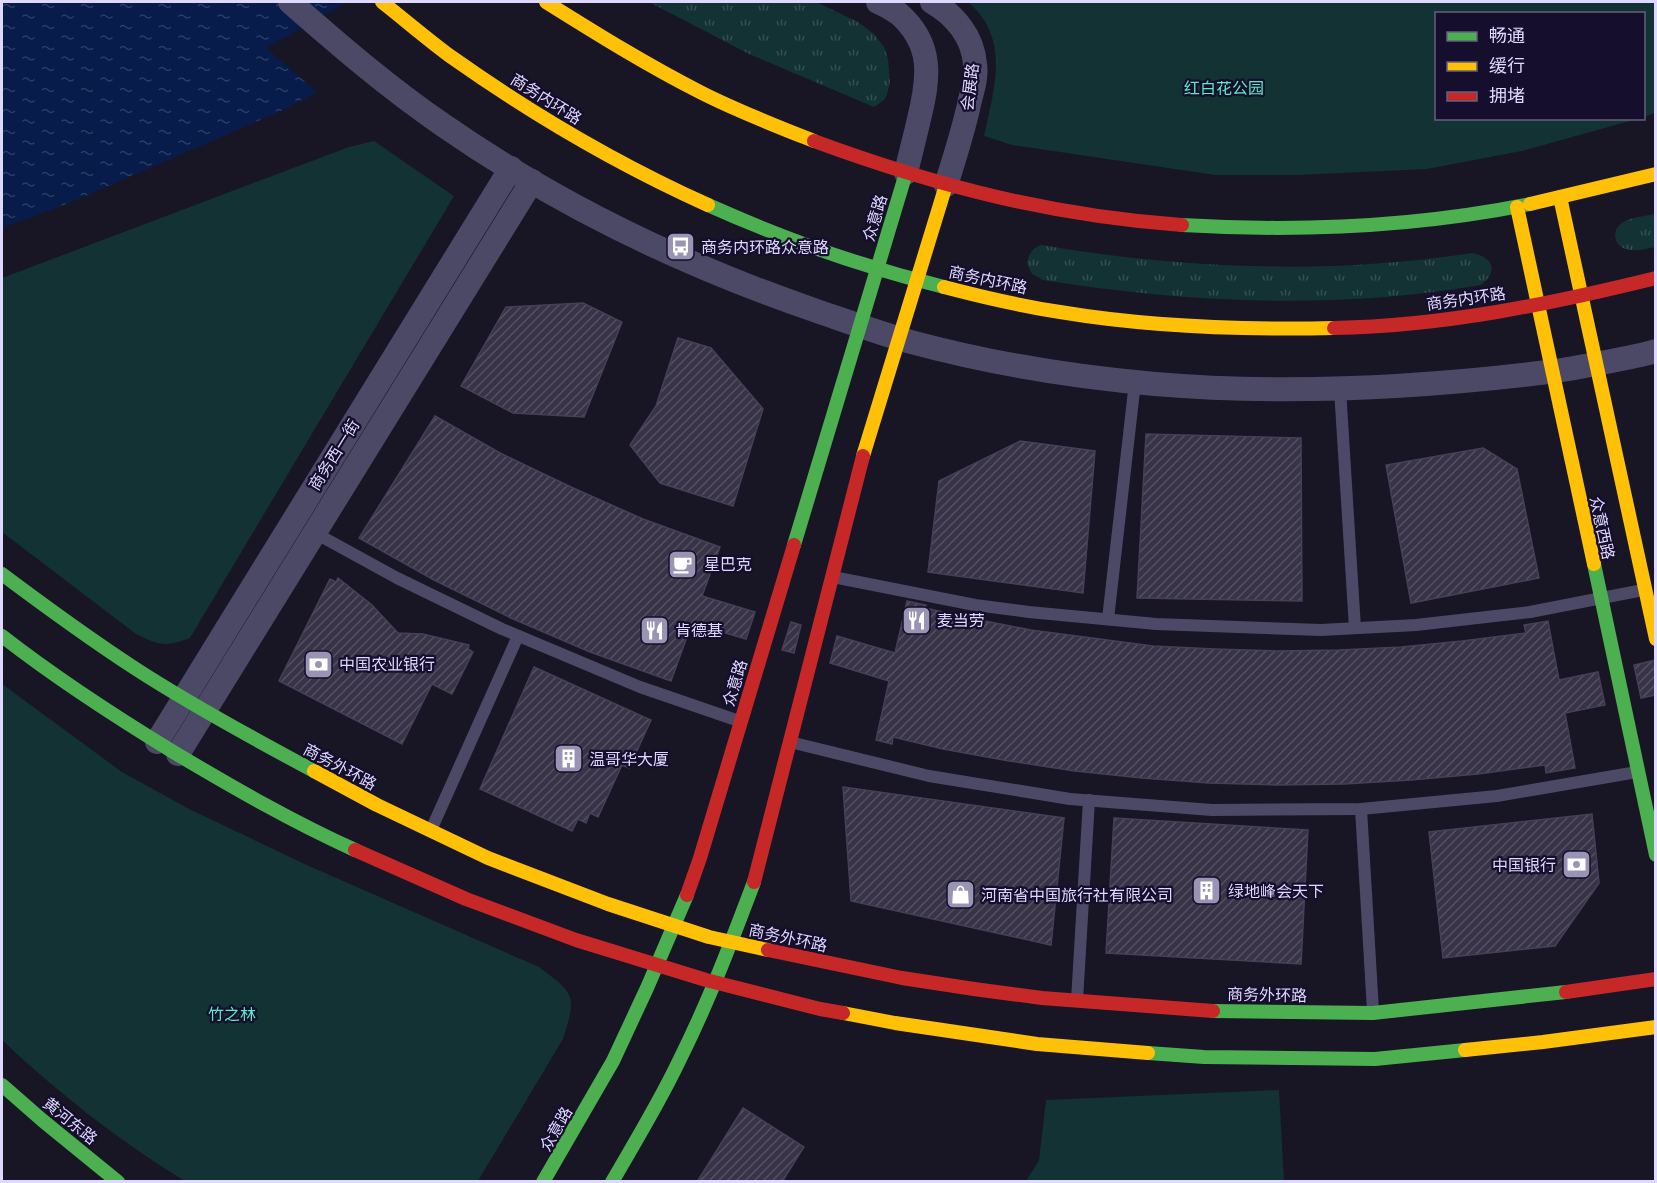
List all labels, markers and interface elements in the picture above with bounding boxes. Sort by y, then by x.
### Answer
legend [1435,12,1645,120]
text: 畅通 [1489,25,1525,47]
text: 缓行 [1489,55,1525,77]
street label: 会展路 [958,62,982,112]
street label: 商务内环路 [507,70,585,128]
park label: 红白花公园 [1184,79,1264,98]
text: 拥堵 [1489,85,1525,107]
street label: 众意路 [859,192,891,244]
bus stop icon: 商务内环路众意路 [664,231,696,263]
place label: 商务内环路众意路 [701,238,829,257]
street label: 商务内环路 [947,262,1029,298]
street label: 商务内环路 [1425,284,1507,314]
street label: 商务西一街 [305,416,363,494]
street label: 众意西路 [1586,495,1618,561]
cafe icon: 星巴克 [667,548,699,580]
place label: 星巴克 [704,555,752,574]
restaurant icon: 麦当劳 [900,604,932,636]
place label: 麦当劳 [937,611,985,630]
restaurant icon: 肯德基 [638,614,670,646]
place label: 肯德基 [675,621,723,640]
bank icon: 中国农业银行 [302,648,334,680]
place label: 中国农业银行 [339,655,435,674]
street label: 众意路 [719,657,751,709]
street label: 商务外环路 [300,740,380,794]
building icon: 温哥华大厦 [552,743,584,775]
place label: 温哥华大厦 [589,750,669,769]
bank icon: 中国银行 [1561,849,1593,881]
place label: 中国银行 [1492,856,1556,875]
building icon: 绿地峰会天下 [1191,875,1223,907]
shop icon: 河南省中国旅行社有限公司 [944,879,976,911]
place label: 绿地峰会天下 [1228,882,1324,901]
place label: 河南省中国旅行社有限公司 [981,886,1173,905]
street label: 商务外环路 [747,920,829,956]
street label: 商务外环路 [1227,985,1307,1005]
park label: 竹之林 [208,1005,256,1024]
street label: 黄河东路 [39,1093,101,1149]
street label: 众意路 [536,1103,576,1155]

